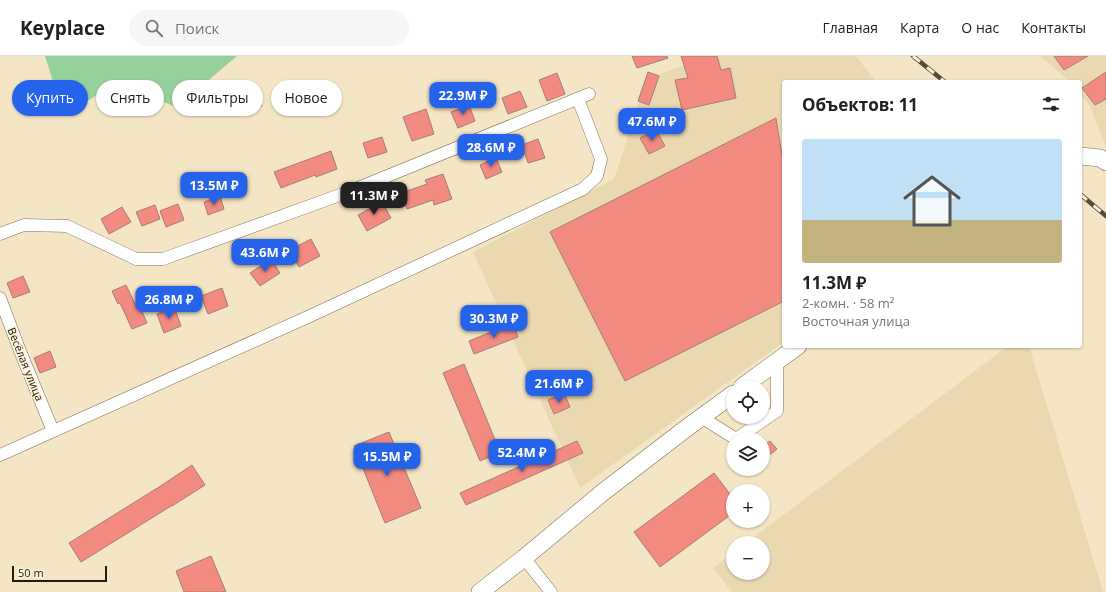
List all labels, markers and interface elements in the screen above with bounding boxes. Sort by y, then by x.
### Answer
search box [129,10,409,46]
text: Keyplace [20,15,105,41]
icon: search [143,17,165,39]
text: Поиск [175,18,219,38]
text: Главная [823,18,878,37]
text: Карта [900,18,939,37]
text: О нас [961,18,999,37]
text: Контакты [1021,18,1086,37]
chip: Купить [12,80,88,116]
chip: Снять [96,80,164,116]
chip: Фильтры [172,80,263,116]
chip: Новое [271,80,342,116]
pin: 22.9M ₽ [426,82,500,116]
text: 22.9M ₽ [438,86,488,104]
text: Объектов: 11 [802,93,918,116]
icon: filters [1040,93,1062,115]
pin: 47.6M ₽ [615,108,689,142]
text: 47.6M ₽ [627,112,677,130]
pin: 28.6M ₽ [454,134,528,168]
text: 28.6M ₽ [466,138,516,156]
icon: home [896,165,968,237]
pin: 13.5M ₽ [177,172,251,206]
text: 13.5M ₽ [189,176,239,194]
pin: 11.3M ₽ [337,182,411,216]
text: 11.3M ₽ [349,186,399,204]
pin: 43.6M ₽ [228,239,302,273]
text: 43.6M ₽ [240,243,290,261]
text: 11.3M ₽ [802,271,866,294]
pin: 26.8M ₽ [132,286,206,320]
text: 26.8M ₽ [144,290,194,308]
text: 2-комн. · 58 m² [802,294,894,312]
pin: 30.3M ₽ [457,305,531,339]
text: 30.3M ₽ [469,309,519,327]
text: Восточная улица [802,312,910,330]
street label: Весёлая улица [4,325,48,403]
pin: 21.6M ₽ [522,370,596,404]
text: 21.6M ₽ [534,374,584,392]
map controls [726,380,770,580]
button: locate [726,380,770,424]
button: layers [726,432,770,476]
pin: 52.4M ₽ [485,439,559,473]
pin: 15.5M ₽ [350,443,424,477]
text: 52.4M ₽ [497,443,547,461]
text: 15.5M ₽ [362,447,412,465]
button: + [726,484,770,528]
button: − [726,536,770,580]
scale bar [12,564,107,583]
text: 50 m [18,565,44,580]

